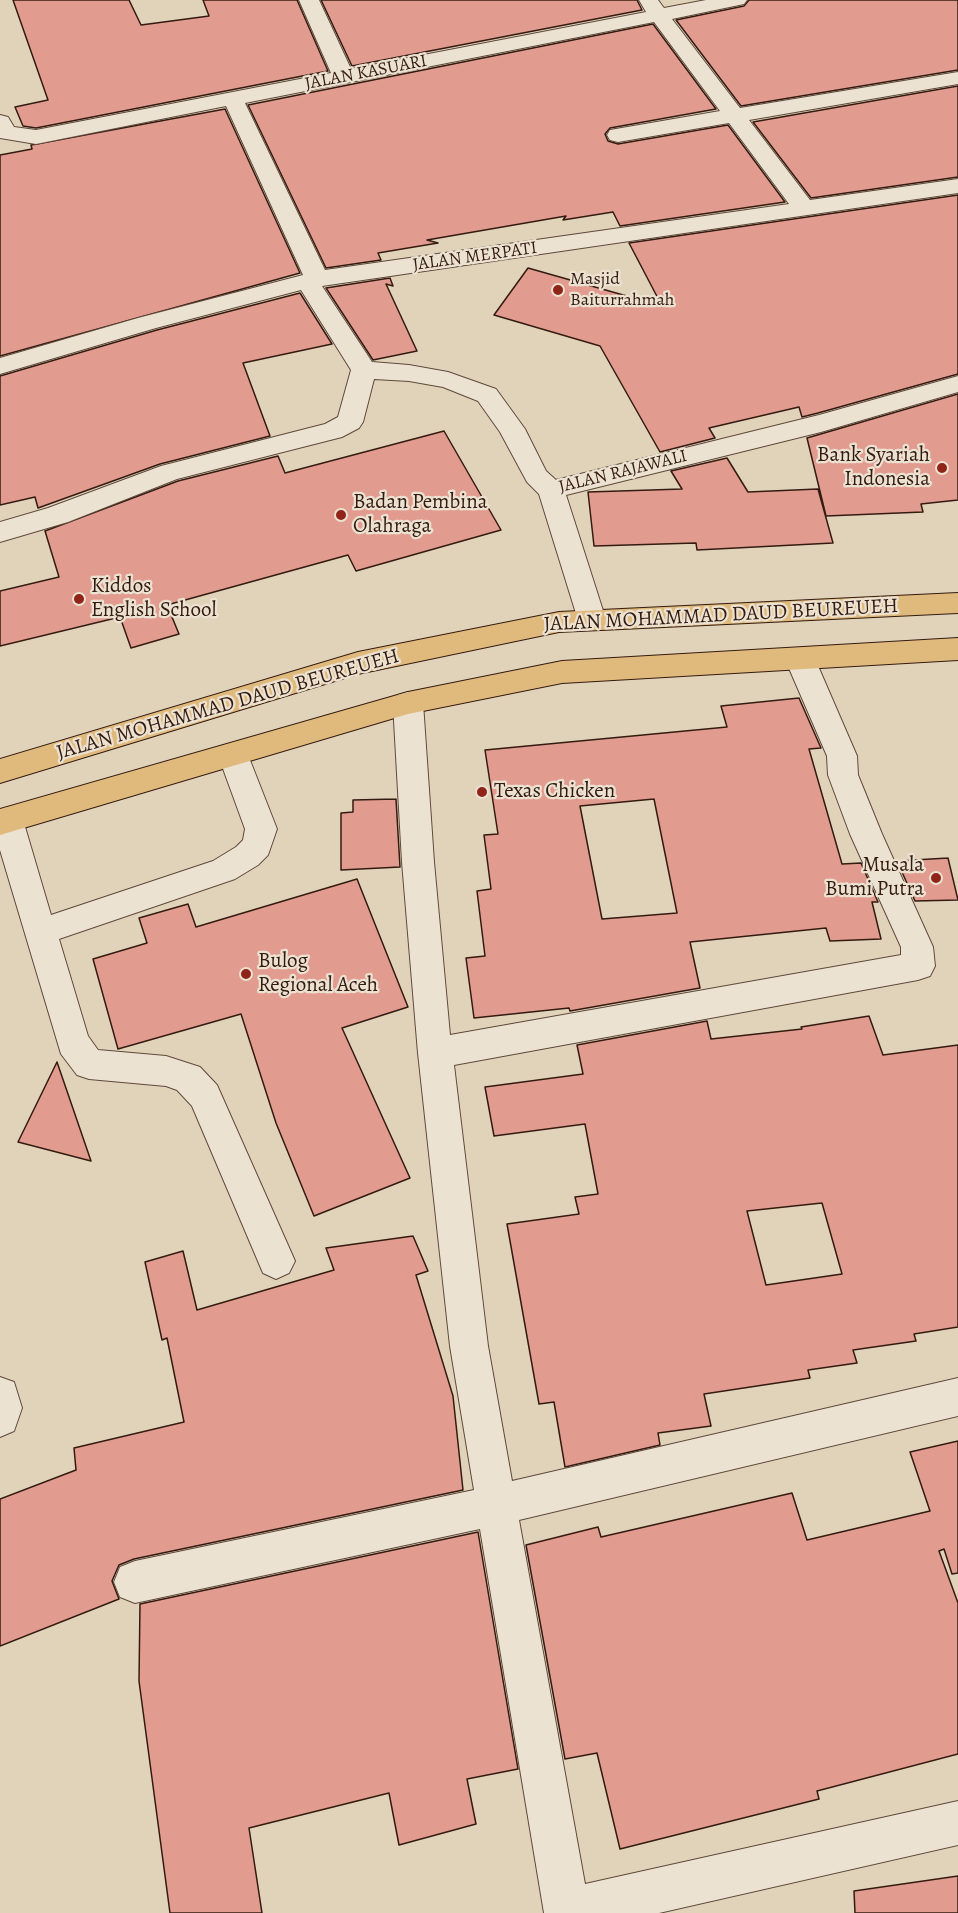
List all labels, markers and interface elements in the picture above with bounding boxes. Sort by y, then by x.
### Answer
street label: JALAN KASUARI [303,51,429,95]
street label: JALAN MERPATI [411,238,539,276]
place label: Masjid Baiturrahmah [570,269,674,312]
marker: Masjid Baiturrahmah [551,283,565,297]
place label: Bank Syariah Indonesia [817,443,930,493]
street label: JALAN RAJAWALI [557,446,689,498]
marker: Bank Syariah Indonesia [935,461,949,475]
place label: Badan Pembina Olahraga [353,490,487,540]
marker: Badan Pembina Olahraga [334,508,348,522]
place label: Kiddos English School [91,574,217,624]
marker: Kiddos English School [72,592,86,606]
street label: JALAN MOHAMMAD DAUD BEUREUEH [543,594,899,638]
street label: JALAN MOHAMMAD DAUD BEUREUEH [54,644,402,766]
place label: Texas Chicken [494,779,615,805]
marker: Texas Chicken [475,785,489,799]
place label: Musala Bumi Putra [825,853,924,903]
marker: Musala Bumi Putra [929,871,943,885]
place label: Bulog Regional Aceh [258,949,378,999]
marker: Bulog Regional Aceh [239,967,253,981]

